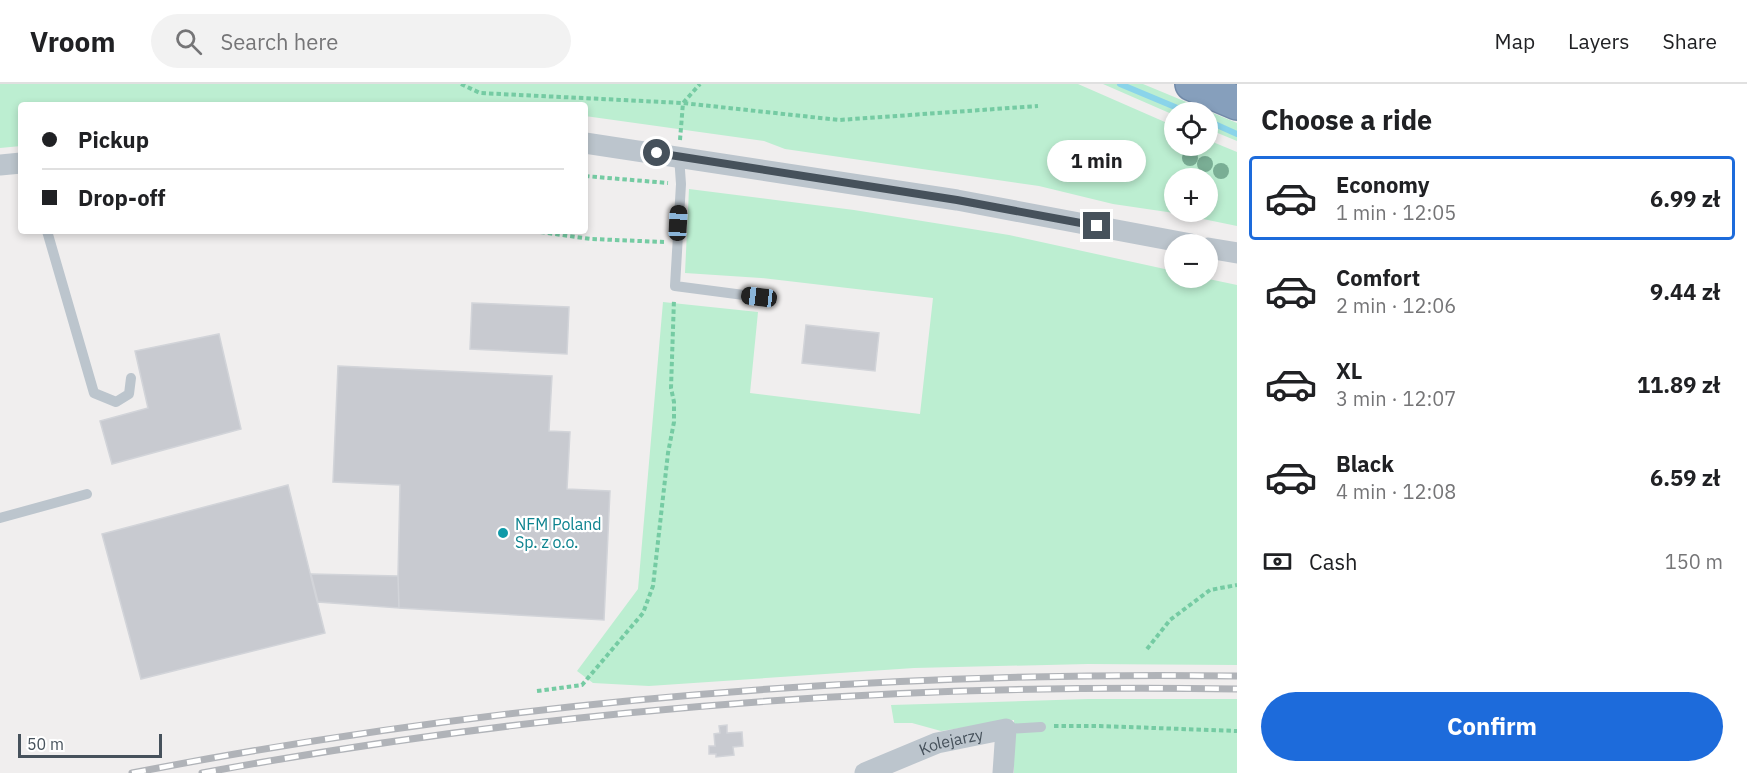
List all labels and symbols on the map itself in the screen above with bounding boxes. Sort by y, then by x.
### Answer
route start [643,139,670,166]
callout: 1 min [1048,139,1146,181]
car [668,205,688,241]
route end [1083,212,1110,239]
car [740,286,778,308]
place label: NFM Poland Sp. z o.o. [515,514,602,552]
marker: NFM Poland Sp. z o.o. [496,526,510,540]
street label: Kolejarzy [916,724,985,759]
scale bar [18,731,162,758]

